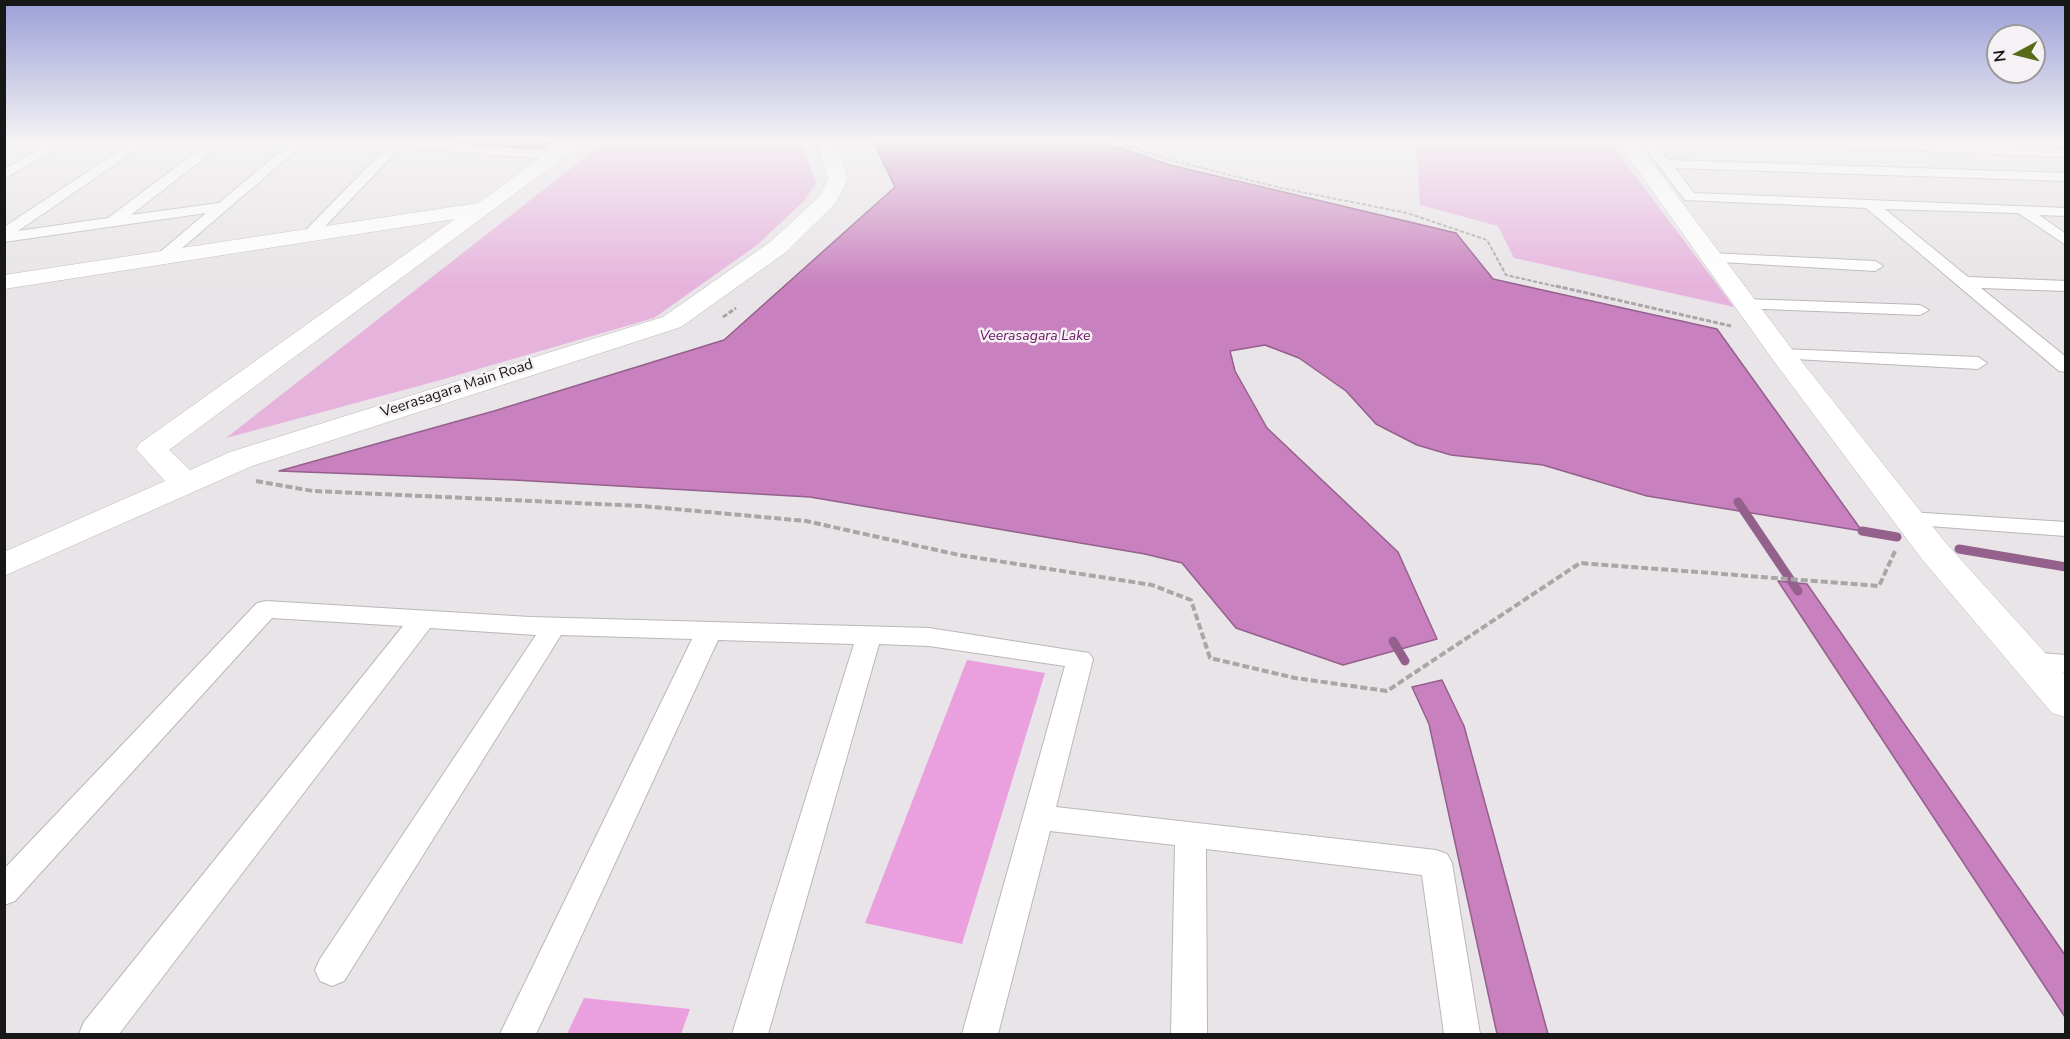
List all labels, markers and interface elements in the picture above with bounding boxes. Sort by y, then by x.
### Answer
north arrow [1986,24,2046,84]
text: N [1988,49,2012,63]
water label: Veerasagara Lake [979,329,1091,345]
street label: Veerasagara Main Road [379,356,535,422]

